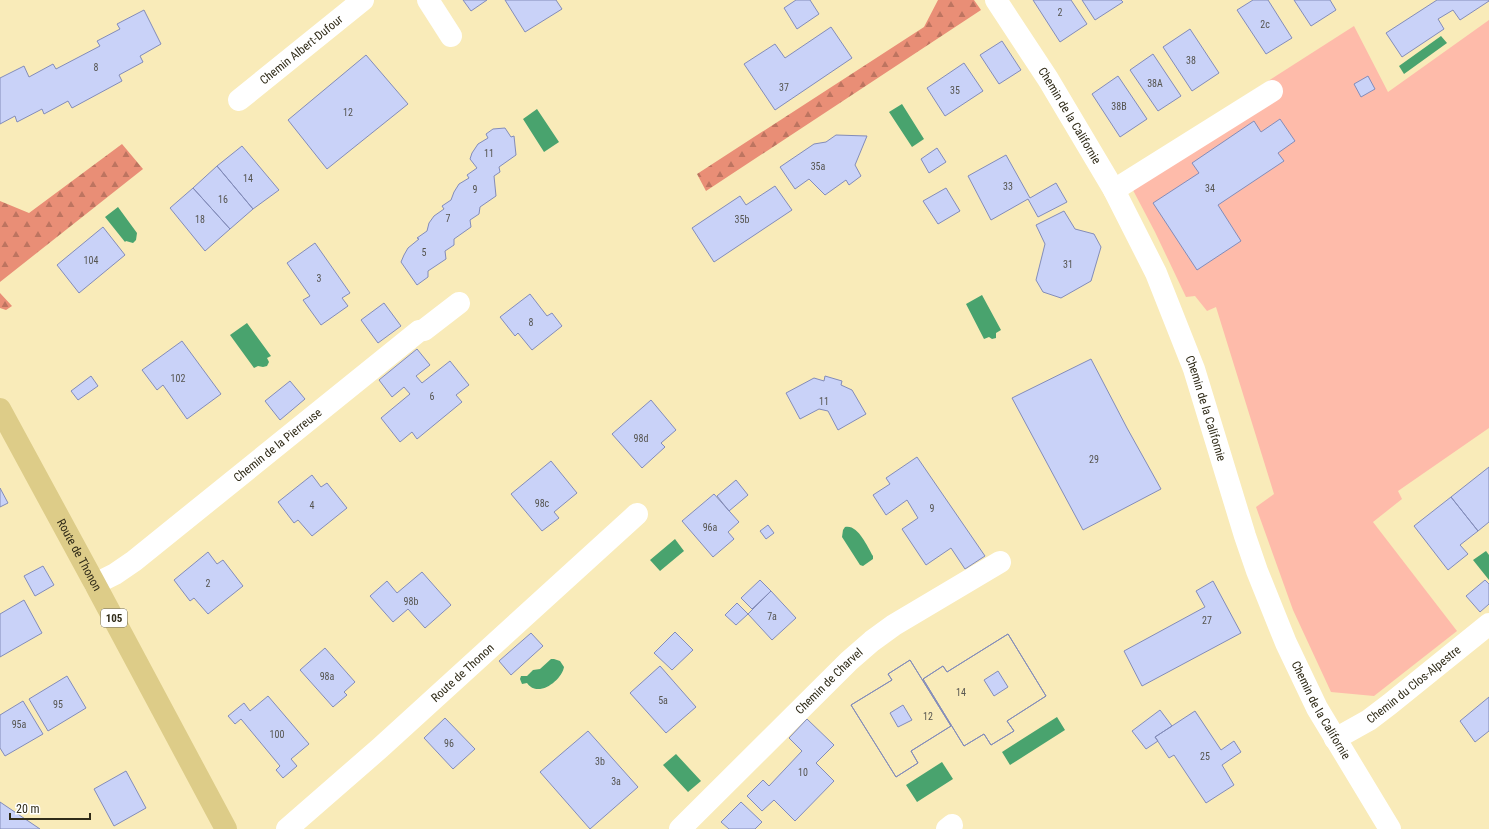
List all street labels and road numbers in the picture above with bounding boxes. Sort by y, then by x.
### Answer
street label: Chemin Albert-Dufour [257,12,346,87]
street label: Chemin de la Californie [1035,65,1104,167]
street label: Chemin de la Californie [1182,353,1229,463]
street label: Chemin de la Pierreuse [231,405,325,485]
street label: Route de Thonon [54,516,105,594]
road number: 105 [101,609,127,627]
street label: Route de Thonon [428,641,497,705]
street label: Chemin du Clos-Alpestre [1364,642,1464,726]
street label: Chemin de Charvel [793,645,866,717]
street label: Chemin de la Californie [1289,659,1354,762]

